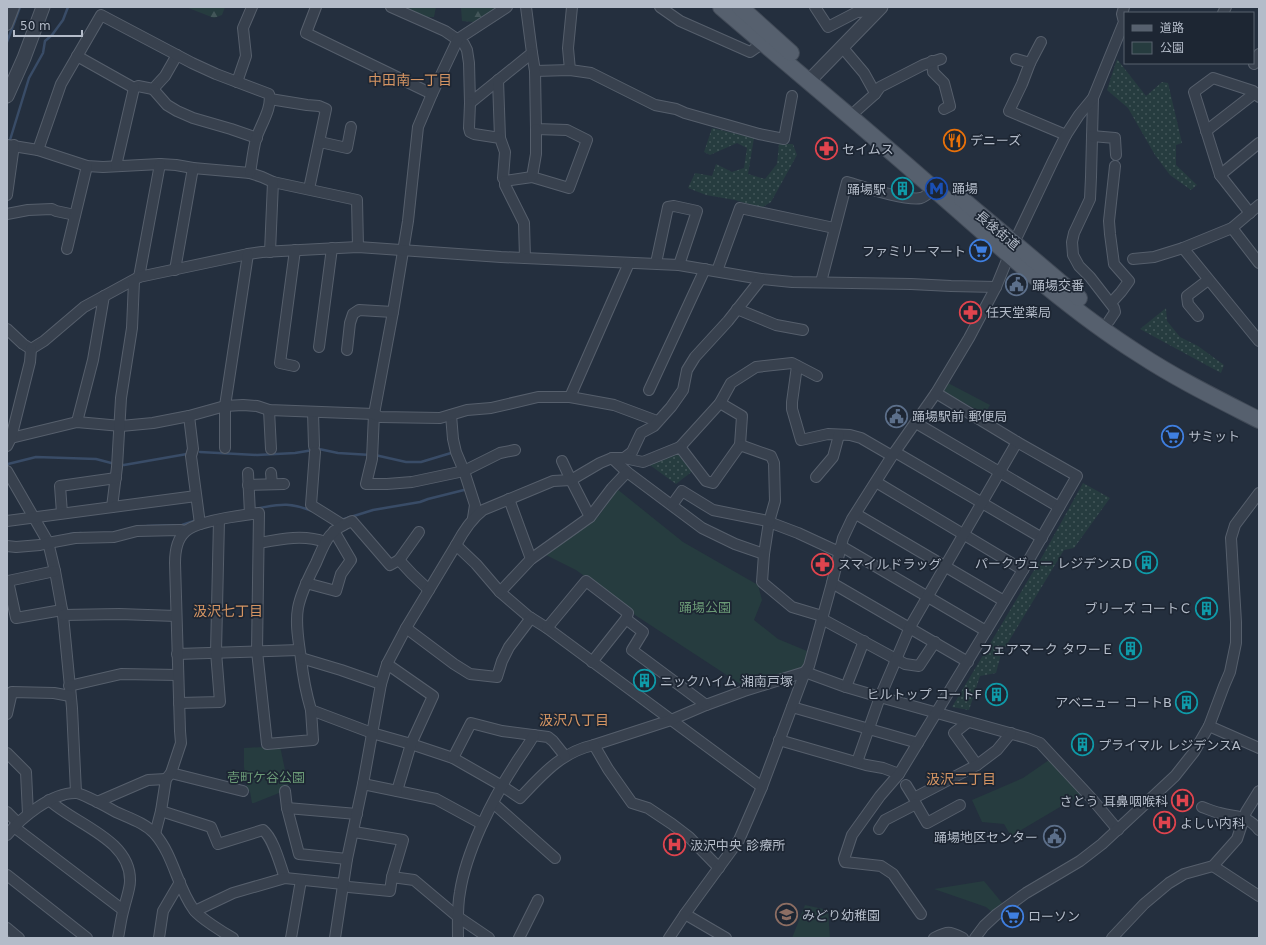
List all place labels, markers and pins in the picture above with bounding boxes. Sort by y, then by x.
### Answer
restaurant icon: デニーズ [941,127,967,153]
place label: デニーズ [970,133,1021,148]
pharmacy icon: セイムス [814,136,840,162]
place label: セイムス [842,142,894,157]
metro station icon: 踊場 [924,175,950,201]
building icon: 踊場駅 [889,176,915,202]
place label: 踊場 [952,181,978,196]
place label: 踊場駅 [847,182,886,197]
supermarket icon: ファミリーマート [968,238,994,264]
place label: ファミリーマート [862,244,966,259]
public building icon: 踊場交番 [1004,272,1030,298]
place label: 踊場交番 [1032,278,1084,293]
pharmacy icon: 任天堂薬局 [958,299,984,325]
place label: 任天堂薬局 [986,305,1051,320]
public building icon: 踊場駅前 郵便局 [883,403,909,429]
place label: 踊場駅前 郵便局 [912,409,1007,424]
supermarket icon: サミット [1159,423,1185,449]
place label: サミット [1188,429,1240,444]
building icon: パークヴュー レジデンスD [1134,550,1160,576]
pharmacy icon: スマイルドラッグ [809,551,835,577]
place label: パークヴュー レジデンスD [975,556,1132,571]
place label: スマイルドラッグ [838,557,942,572]
building icon: ブリーズ コートＣ [1194,595,1220,621]
place label: ブリーズ コートＣ [1085,601,1192,616]
building icon: フェアマーク タワーＥ [1117,636,1143,662]
place label: フェアマーク タワーＥ [980,642,1114,657]
building icon: ニックハイム 湘南戸塚 [632,668,658,694]
place label: ニックハイム 湘南戸塚 [660,674,793,689]
building icon: ヒルトップ コートF [984,681,1010,707]
place label: ヒルトップ コートF [866,687,982,702]
building icon: アベニュー コートB [1174,689,1200,715]
place label: アベニュー コートB [1055,695,1172,710]
building icon: プライマル レジデンスA [1070,732,1096,758]
place label: プライマル レジデンスA [1098,738,1241,753]
hospital icon: さとう 耳鼻咽喉科 [1170,788,1196,814]
place label: さとう 耳鼻咽喉科 [1060,794,1168,809]
hospital icon: よしい内科 [1152,810,1178,836]
place label: よしい内科 [1180,816,1245,831]
public building icon: 踊場地区センター [1041,824,1067,850]
place label: 踊場地区センター [934,830,1038,845]
hospital icon: 汲沢中央 診療所 [661,832,687,858]
place label: 汲沢中央 診療所 [690,838,785,853]
school or university icon: みどり幼稚園 [774,902,800,928]
supermarket icon: ローソン [1000,903,1026,929]
place label: みどり幼稚園 [802,908,880,923]
place label: ローソン [1028,909,1080,924]

